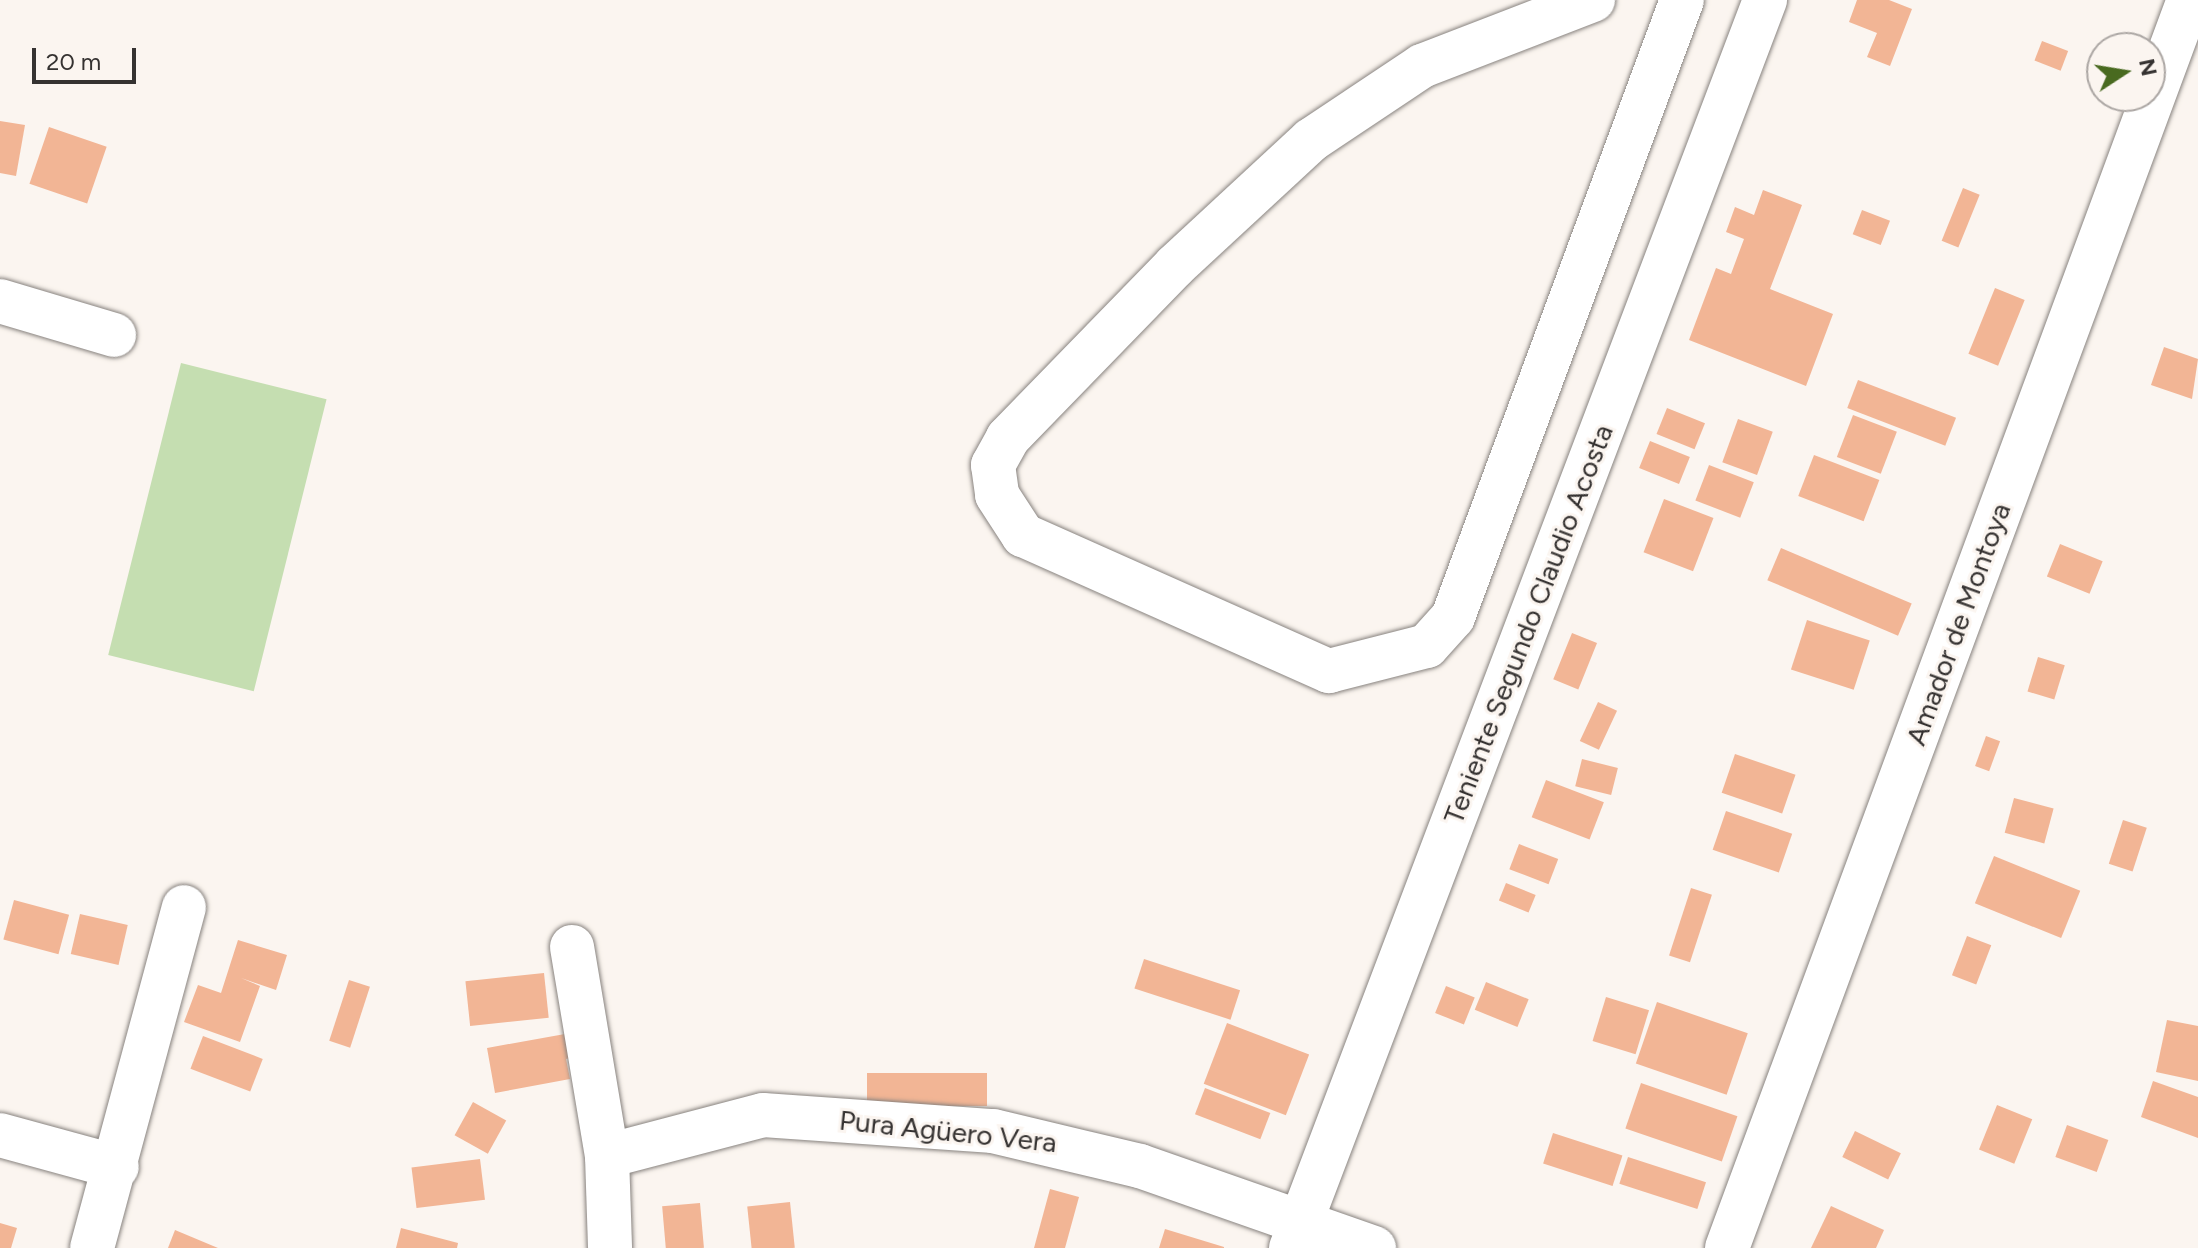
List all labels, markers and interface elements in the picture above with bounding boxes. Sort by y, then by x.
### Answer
scale bar [36,32,140,82]
north arrow [2086,32,2166,112]
text: 20 m [46,47,101,76]
text: N [2133,56,2163,78]
street label: Teniente Segundo Claudio Acosta [1436,420,1620,828]
street label: Amador de Montoya [1899,498,2017,750]
street label: Pura Agüero Vera [838,1103,1058,1159]

